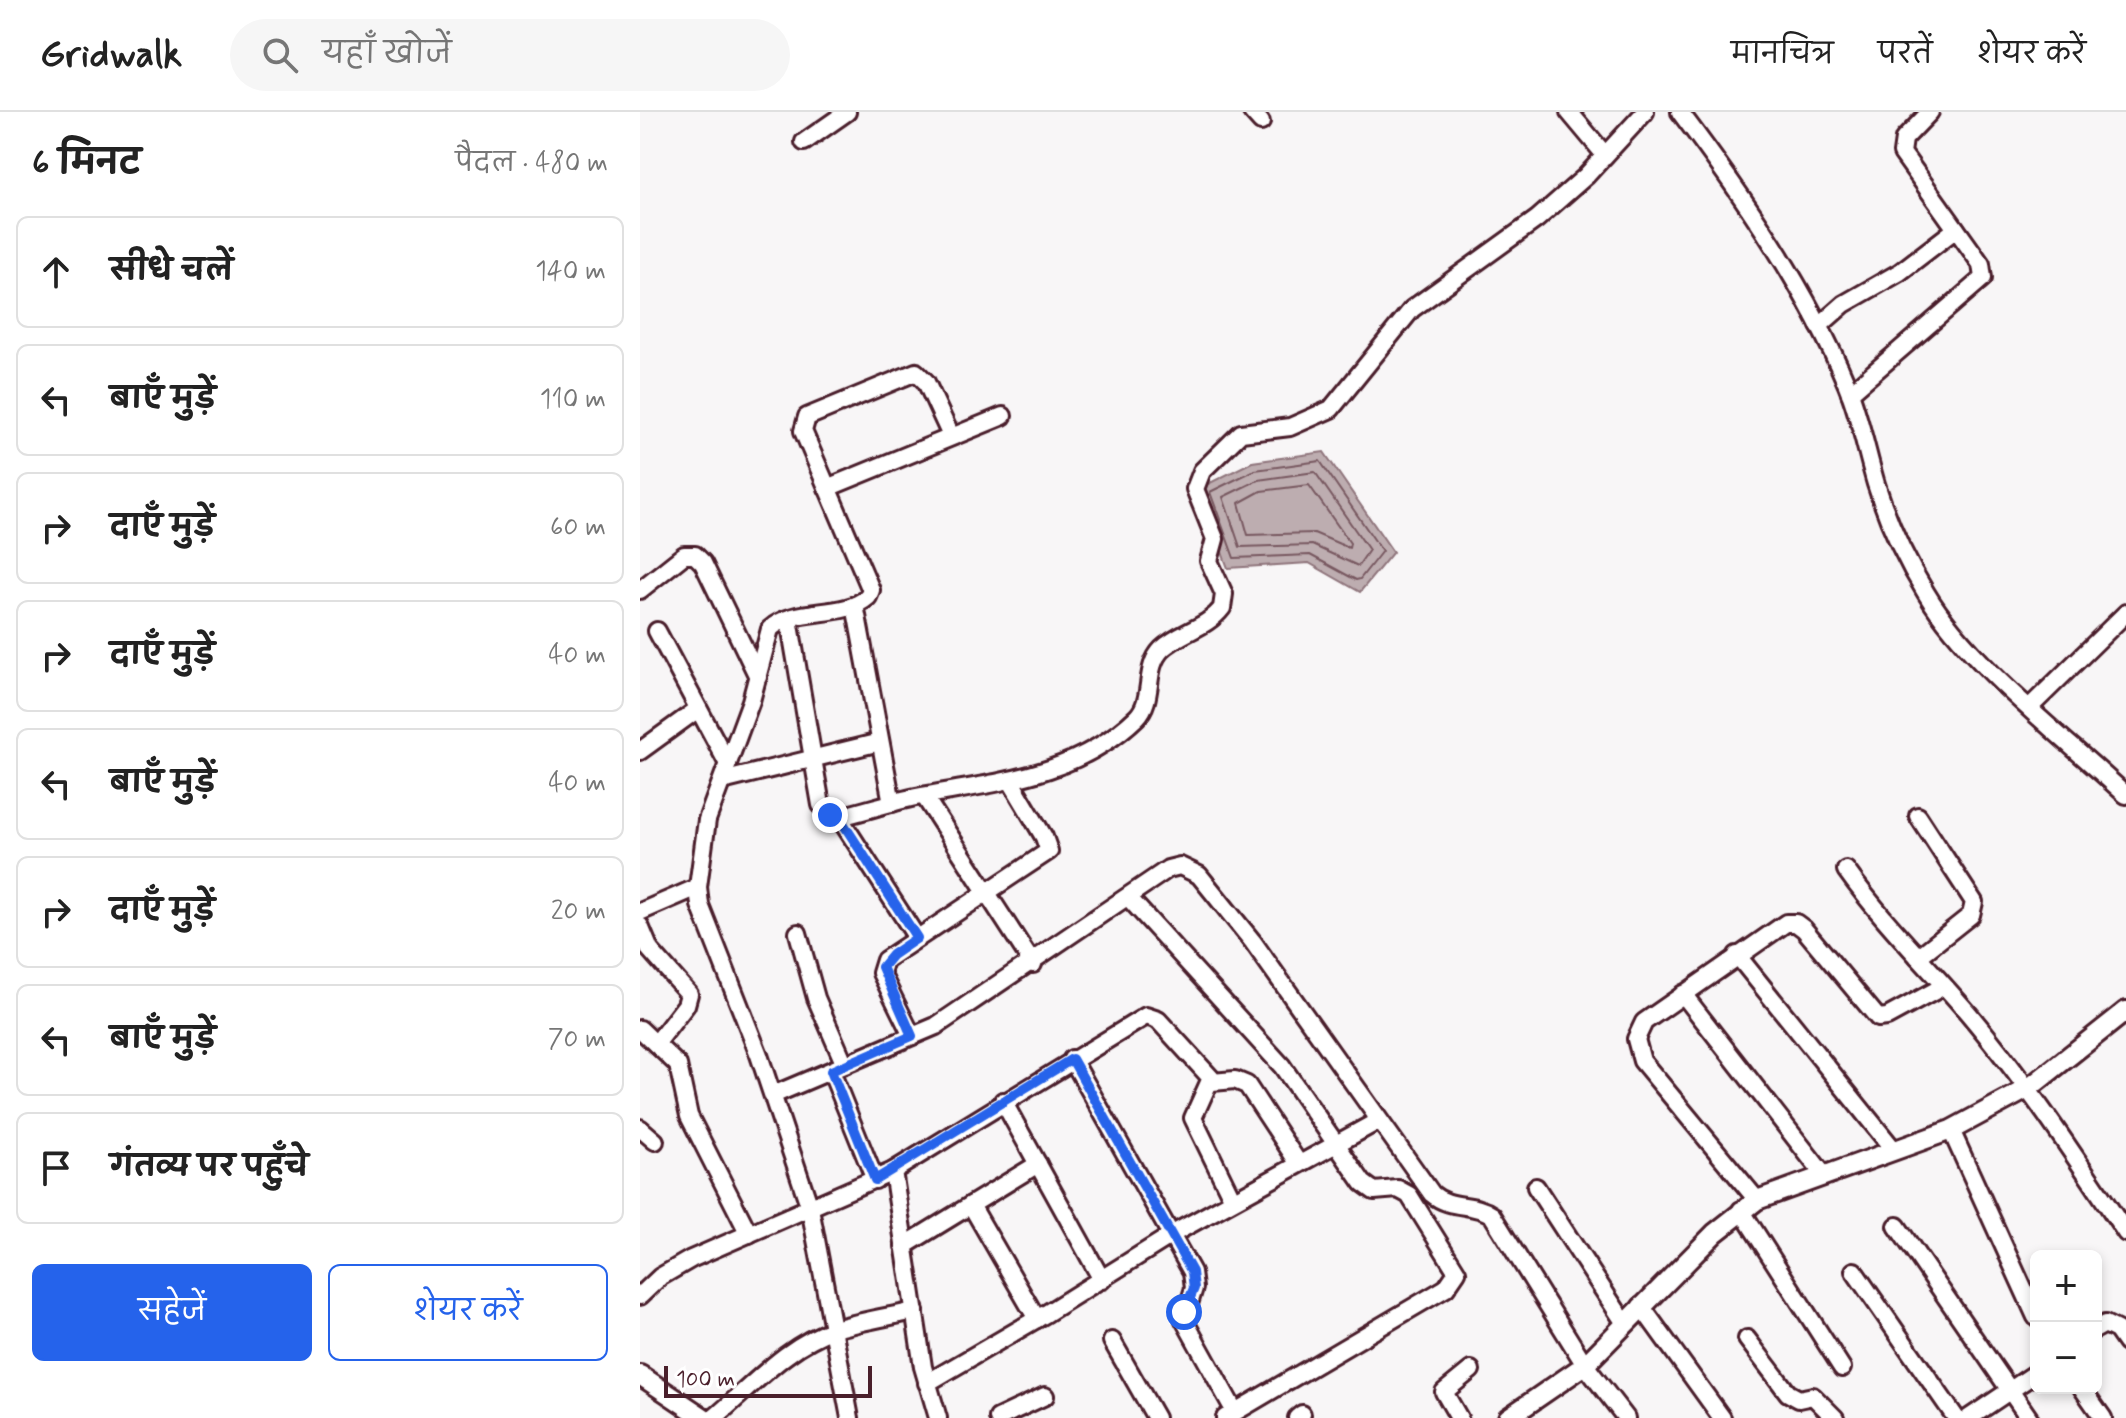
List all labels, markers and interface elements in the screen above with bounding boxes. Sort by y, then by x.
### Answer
search box [230,19,790,91]
text: Gridwalk [40,31,182,80]
icon: search [258,33,302,77]
text: यहाँ खोजें [322,35,452,74]
text: मानचित्र [1731,37,1834,74]
text: परतें [1878,37,1933,74]
text: शेयर करें [1977,37,2086,74]
text: 6 मिनट [32,141,141,186]
text: पैदल · 480 m [455,147,608,181]
icon: ahead [34,250,78,294]
text: सीधे चलें [110,252,233,291]
text: 140 m [535,255,606,289]
icon: left [34,378,78,422]
text: बाएँ मुड़ें [110,380,216,419]
text: 110 m [540,383,606,417]
icon: right [34,506,78,550]
text: दाएँ मुड़ें [110,508,215,547]
text: 60 m [550,511,606,545]
icon: right [34,634,78,678]
text: दाएँ मुड़ें [110,636,215,675]
text: 40 m [548,639,606,673]
icon: left [34,762,78,806]
text: बाएँ मुड़ें [110,764,216,803]
text: 40 m [548,767,606,801]
route end [812,797,848,833]
icon: right [34,890,78,934]
text: दाएँ मुड़ें [110,892,215,931]
text: 20 m [551,895,606,929]
icon: left [34,1018,78,1062]
text: बाएँ मुड़ें [110,1020,216,1059]
text: 70 m [548,1023,606,1057]
icon: arrive [34,1146,78,1190]
text: गंतव्य पर पहुँचे [110,1148,309,1187]
map controls [2030,1250,2102,1394]
button: + [2030,1250,2102,1322]
button: सहेजें [32,1264,312,1361]
button: शेयर करें [328,1264,608,1361]
route start [1166,1294,1202,1330]
button: − [2030,1322,2102,1394]
scale bar [664,1362,872,1398]
text: 100 m [676,1366,735,1394]

